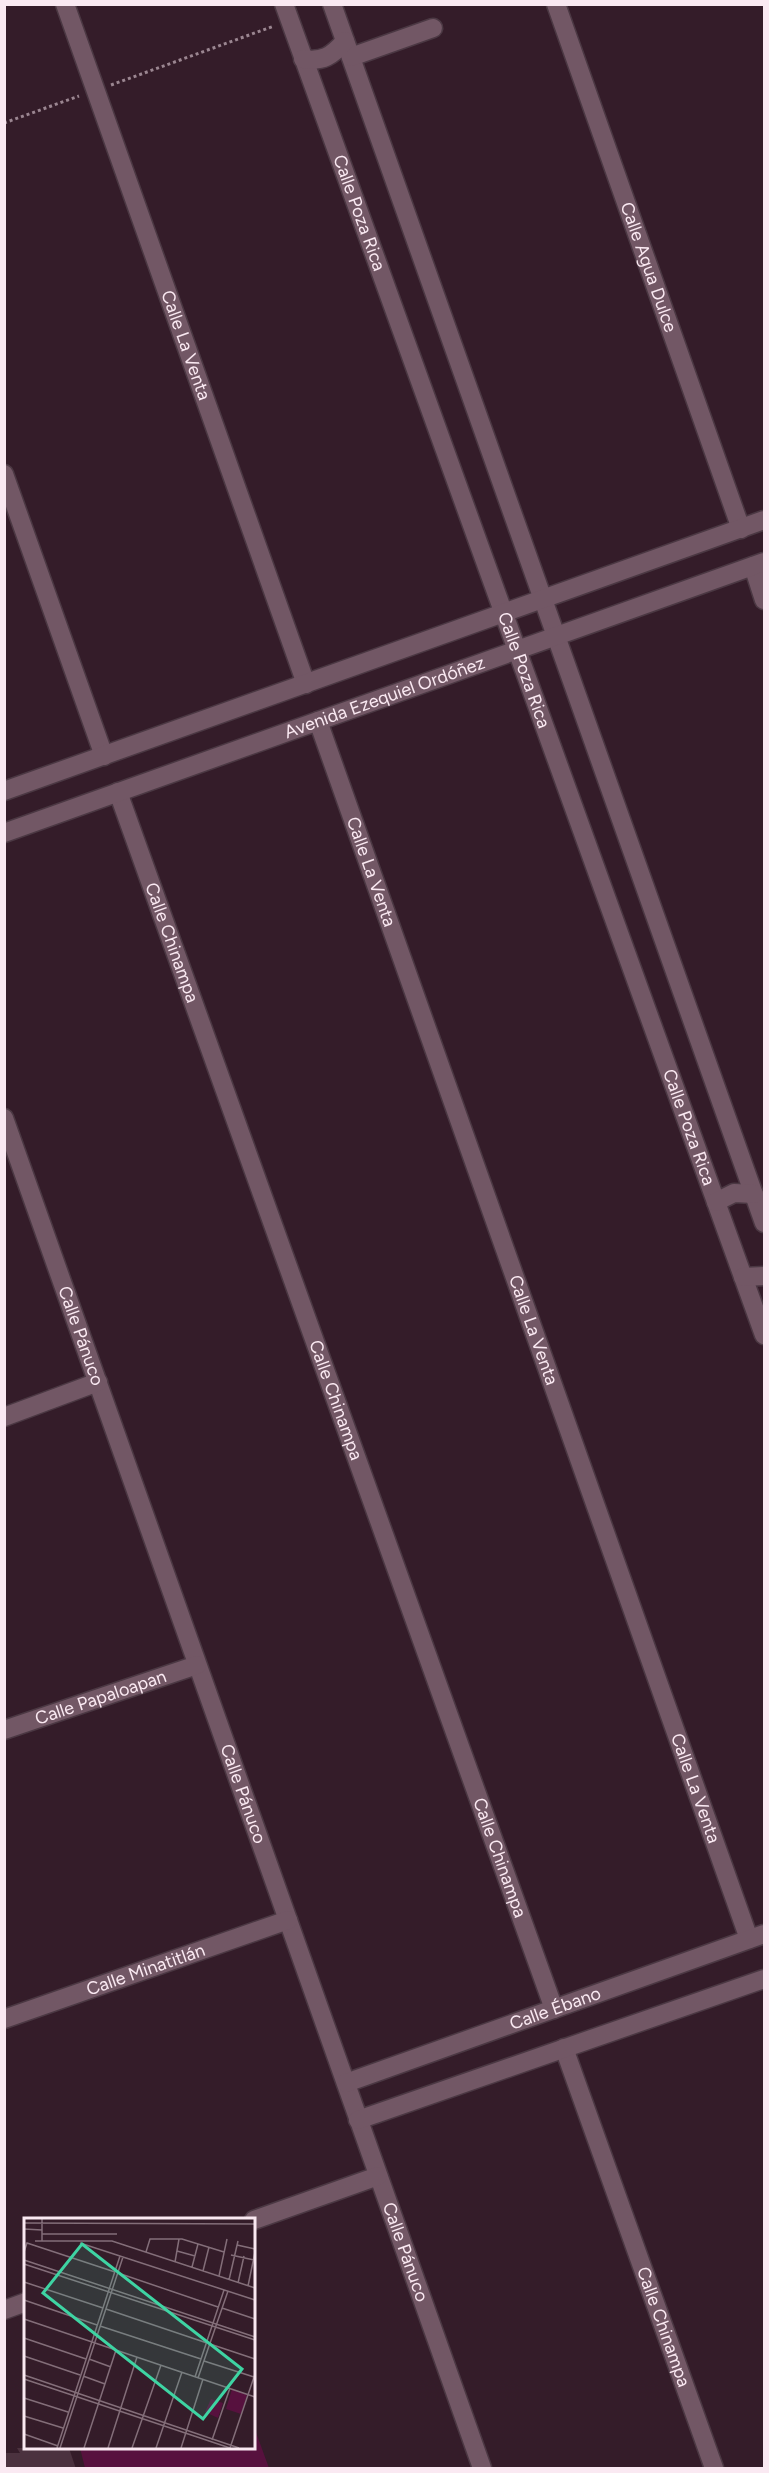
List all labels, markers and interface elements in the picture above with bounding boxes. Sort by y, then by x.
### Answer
street label: Calle Poza Rica [328,152,390,274]
street label: Calle Agua Dulce [616,199,682,335]
street label: Calle La Venta [156,287,216,403]
street label: Calle Poza Rica [493,609,555,731]
street label: Avenida Ezequiel Ordóñez [281,651,488,743]
street label: Calle La Venta [342,814,401,930]
street label: Calle Chinampa [140,880,204,1006]
street label: Calle Poza Rica [658,1066,720,1188]
street label: Calle La Venta [504,1272,563,1388]
street label: Calle Pánuco [53,1283,109,1388]
street label: Calle Chinampa [304,1337,367,1463]
street label: Calle Papaloapan [32,1665,169,1730]
street label: Calle La Venta [666,1730,725,1846]
street label: Calle Pánuco [216,1741,271,1847]
street label: Calle Chinampa [468,1795,531,1921]
street label: Calle Minatitlán [83,1939,208,2000]
street label: Calle Ébano [507,1982,604,2035]
street label: Calle Pánuco [378,2199,433,2305]
inset map [24,2218,255,2449]
street label: Calle Chinampa [632,2264,695,2390]

